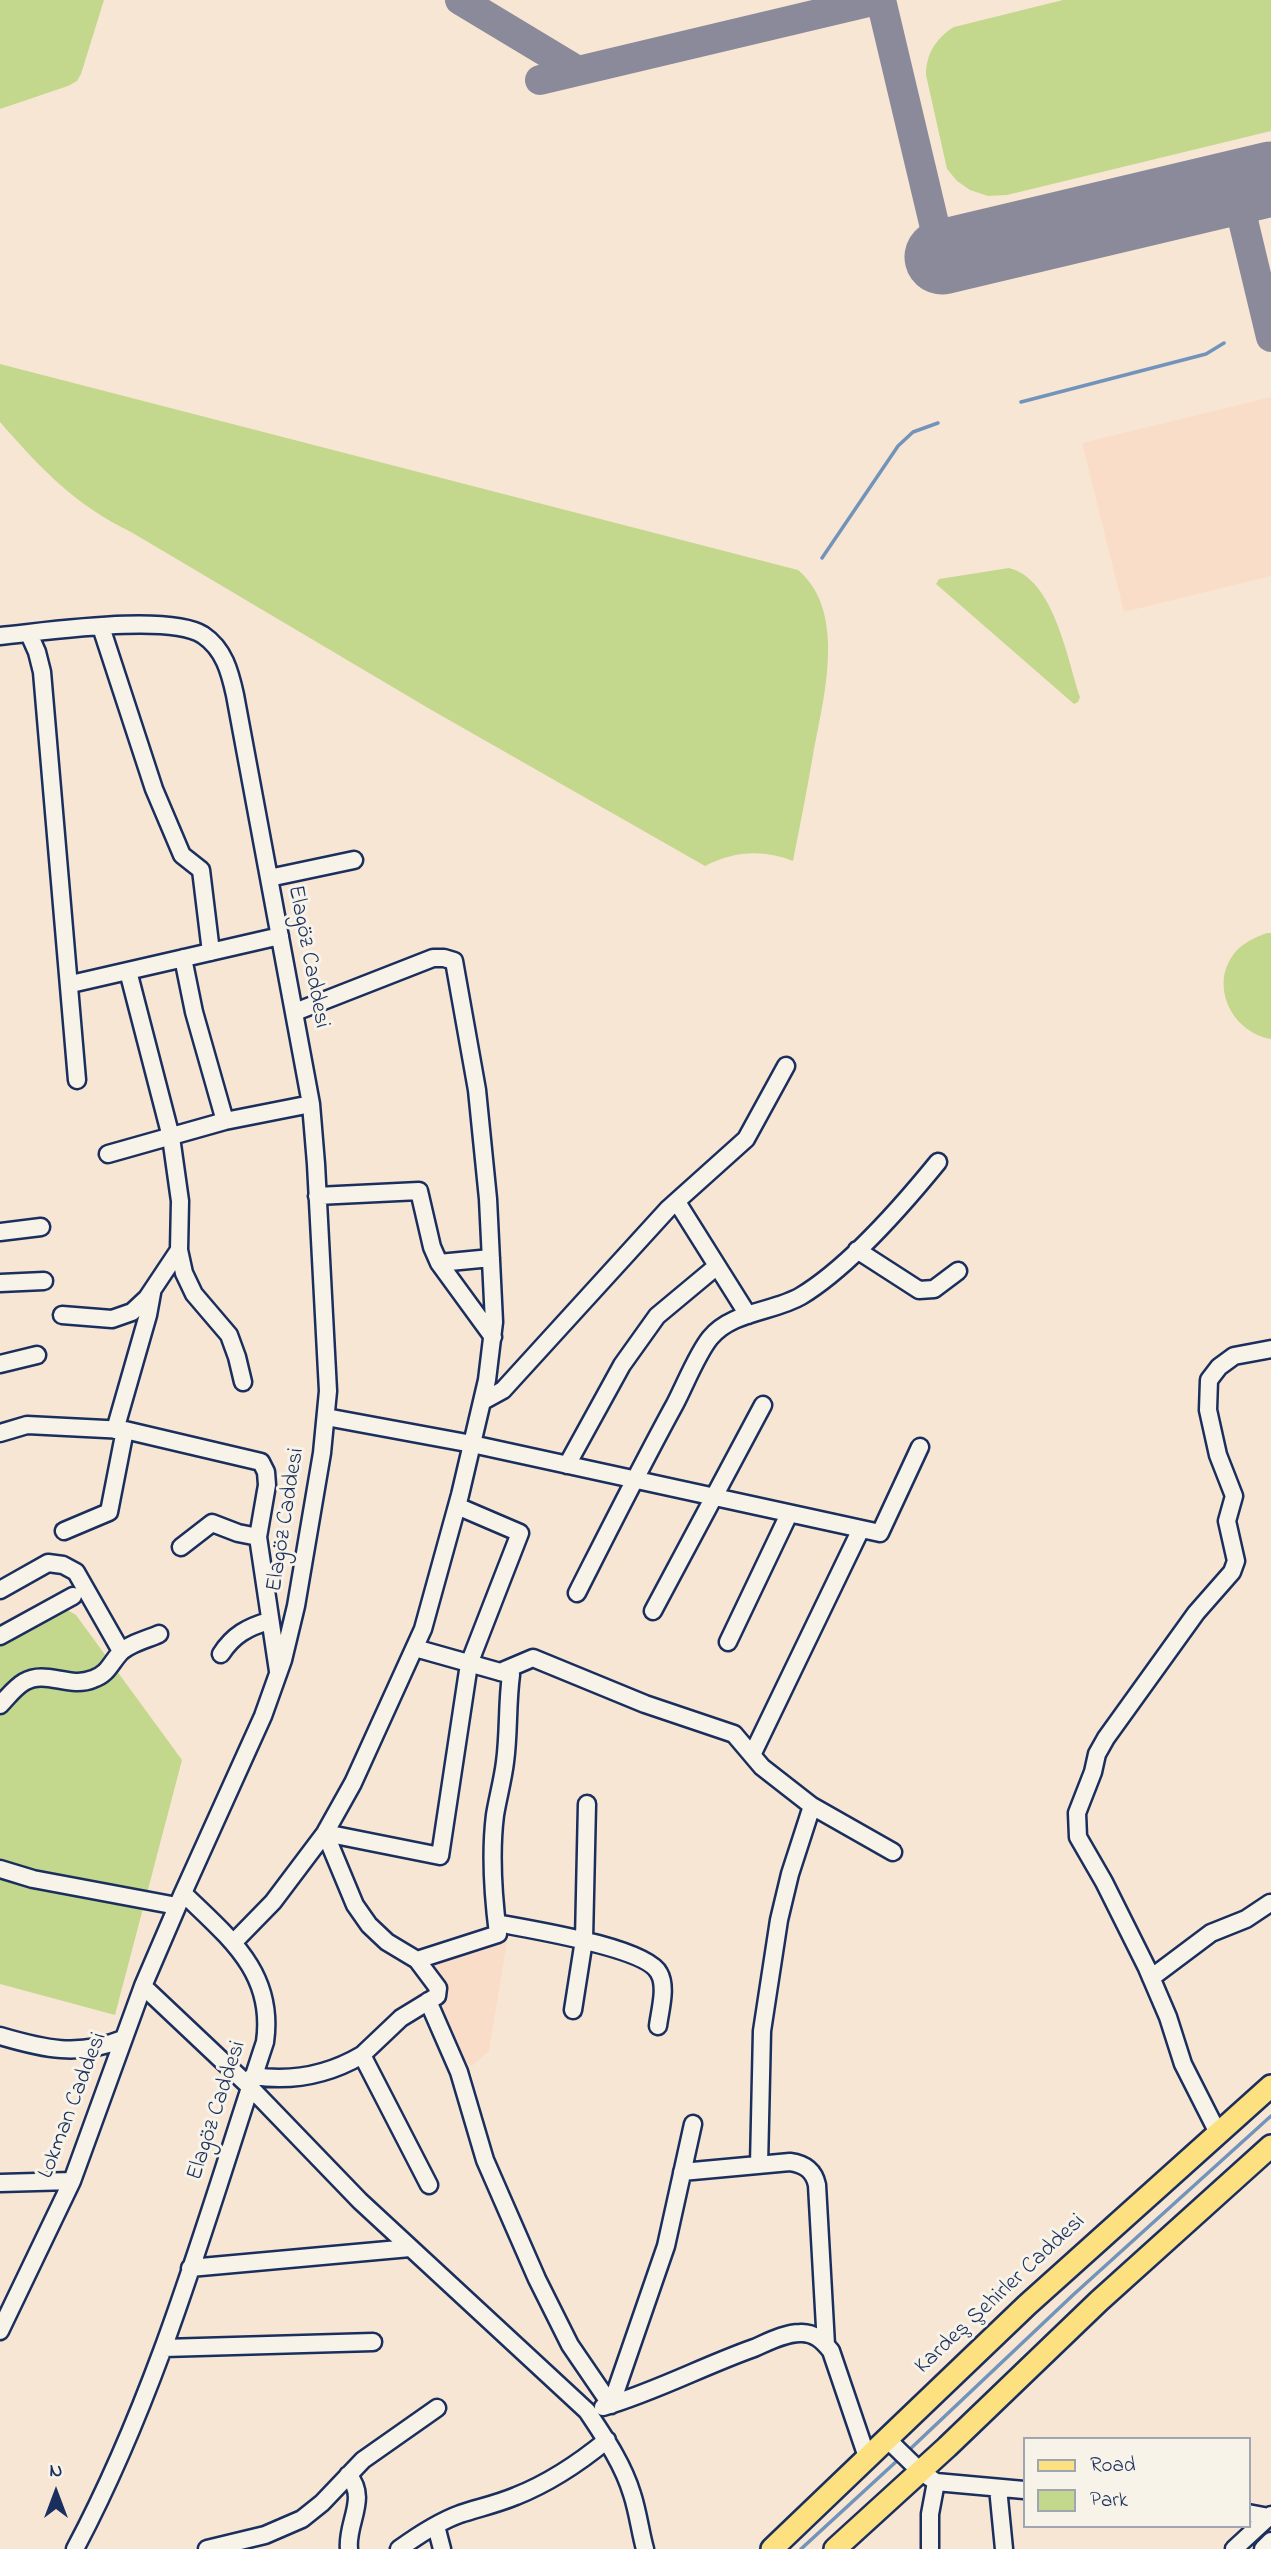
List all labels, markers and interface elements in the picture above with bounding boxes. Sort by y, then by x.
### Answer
street label: Elagöz Caddesi [280,883,334,1031]
street label: Elagöz Caddesi [262,1446,312,1594]
street label: Lokman Caddesi [33,2029,115,2183]
street label: Elagöz Caddesi [182,2038,254,2184]
street label: Kardeş Şehirler Caddesi [910,2209,1092,2381]
legend [1023,2437,1250,2528]
text: Road [1090,2451,1136,2481]
north arrow [21,2458,91,2528]
text: N [50,2458,62,2485]
text: Park [1090,2486,1128,2516]

